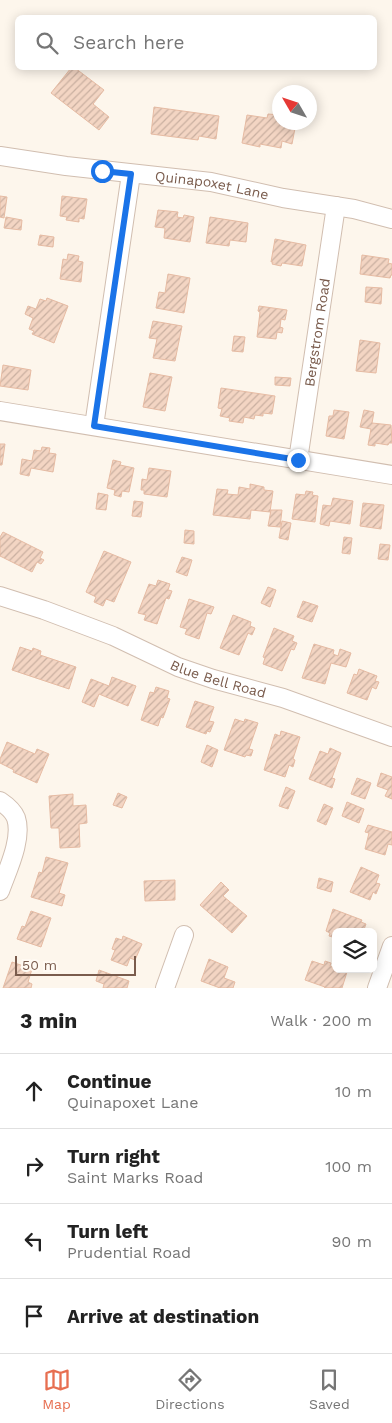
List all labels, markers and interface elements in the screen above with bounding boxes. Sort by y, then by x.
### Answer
search box [15,15,377,70]
icon: search [33,29,61,57]
text: Search here [73,31,184,54]
north arrow [272,85,317,130]
route start [91,160,114,183]
street label: Quinapoxet Lane [154,168,270,203]
street label: Bergstrom Road [301,277,333,388]
route end [287,449,310,472]
street label: Blue Bell Road [168,657,268,701]
map controls [332,928,377,973]
button: layers [332,928,377,973]
scale bar [15,953,136,976]
text: 50 m [22,957,57,973]
text: 3 min [20,1008,77,1033]
text: Walk · 200 m [270,1011,372,1030]
text: Continue [67,1070,151,1093]
icon: ahead [20,1077,48,1105]
text: 10 m [335,1082,372,1101]
text: Quinapoxet Lane [67,1093,198,1112]
text: Turn right [67,1145,160,1168]
icon: right [20,1152,48,1180]
text: 100 m [325,1157,372,1176]
text: Saint Marks Road [67,1168,203,1187]
text: Turn left [67,1220,148,1243]
icon: left [20,1227,48,1255]
text: 90 m [331,1232,372,1251]
text: Prudential Road [67,1243,191,1262]
icon: arrive [20,1302,48,1330]
text: Arrive at destination [67,1305,259,1328]
tab: Map [42,1366,71,1412]
tab: Directions [155,1366,225,1412]
tab: Saved [309,1366,350,1412]

